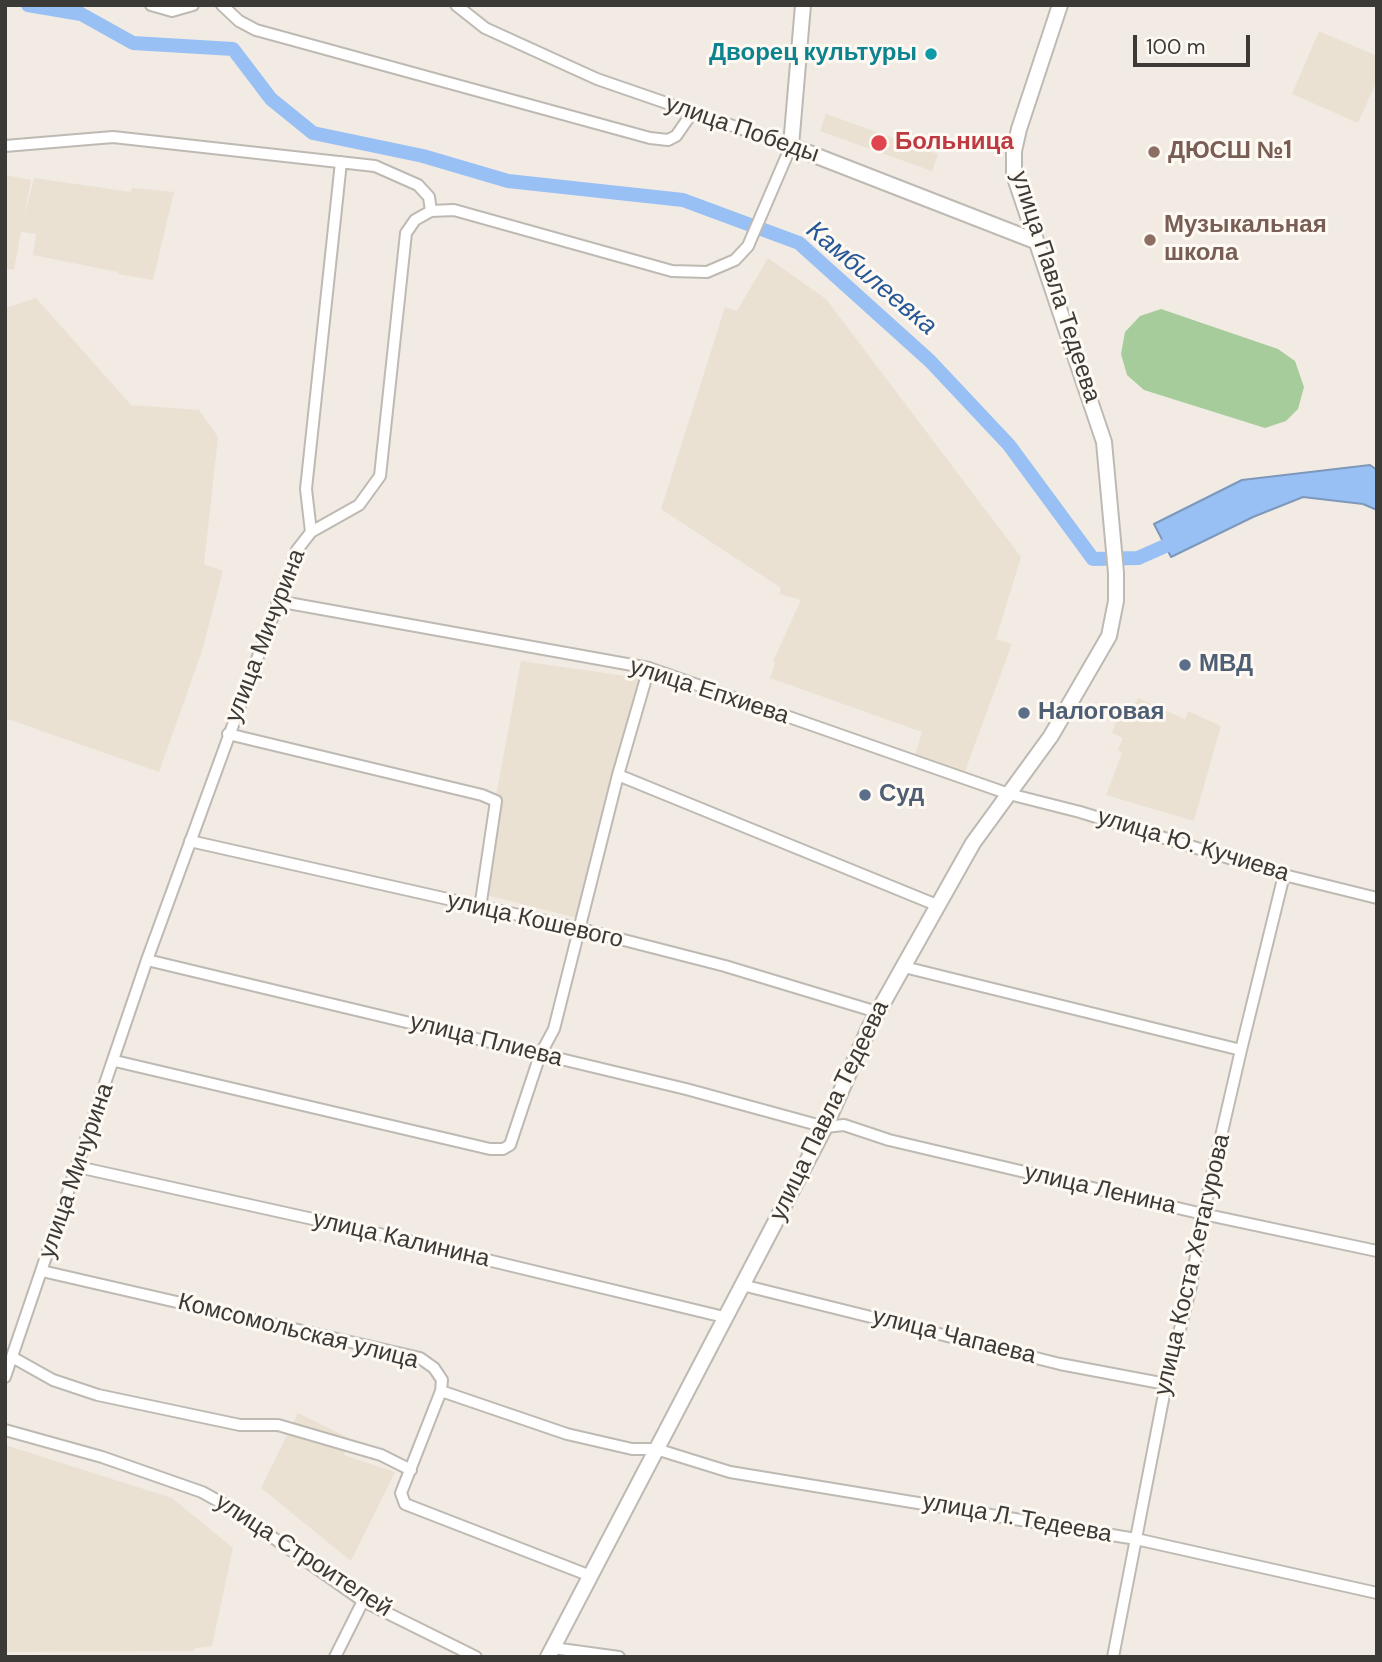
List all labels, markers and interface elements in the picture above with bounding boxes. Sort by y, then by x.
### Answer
scale bar [1137,21,1254,65]
text: 100 m [1146,33,1206,61]
place label: Дворец культуры [709,40,917,68]
marker: Дворец культуры [923,46,939,62]
street label: улица Победы [661,90,823,170]
place label: Больница [895,129,1014,157]
marker: Больница [869,133,889,153]
place label: ДЮСШ №1 [1168,138,1292,166]
marker: ДЮСШ №1 [1146,144,1162,160]
street label: улица Павла Тедеева [1004,168,1106,406]
place label: Музыкальная школа [1164,212,1327,268]
water label: Камбилеевка [799,215,943,343]
marker: Музыкальная школа [1142,232,1158,248]
street label: улица Мичурина [220,545,312,727]
place label: МВД [1199,651,1253,679]
street label: улица Епхиева [626,653,792,731]
marker: МВД [1177,657,1193,673]
place label: Налоговая [1038,699,1164,727]
marker: Налоговая [1016,705,1032,721]
place label: Суд [879,781,924,809]
marker: Суд [857,787,873,803]
street label: улица Ю. Кучиева [1094,803,1292,889]
street label: улица Кошевого [444,887,626,955]
street label: улица Павла Тедеева [764,996,896,1226]
street label: улица Плиева [407,1008,565,1074]
street label: улица Мичурина [34,1080,120,1262]
street label: улица Коста Хетагурова [1149,1131,1237,1399]
street label: улица Ленина [1021,1159,1179,1221]
street label: улица Калинина [310,1206,492,1274]
street label: Комсомольская улица [175,1288,421,1376]
street label: улица Чапаева [869,1303,1039,1371]
street label: улица Строителей [209,1488,397,1624]
street label: улица Л. Тедеева [920,1488,1114,1550]

